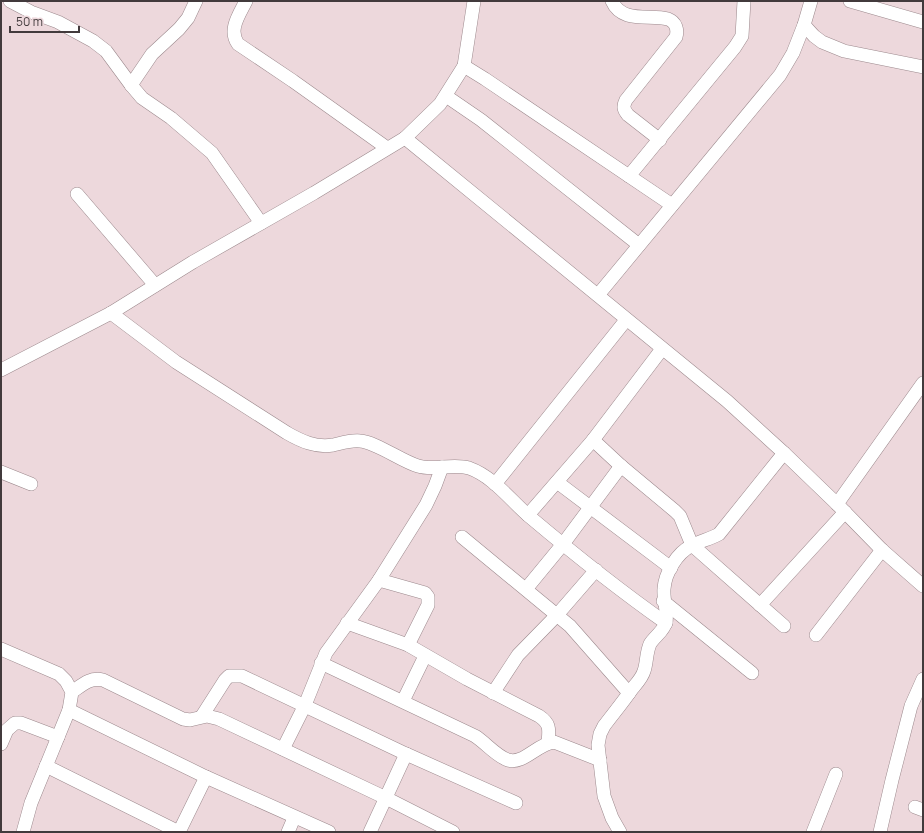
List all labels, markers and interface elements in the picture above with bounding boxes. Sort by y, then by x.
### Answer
scale bar [10,8,79,34]
text: 50 m [16,13,43,30]

